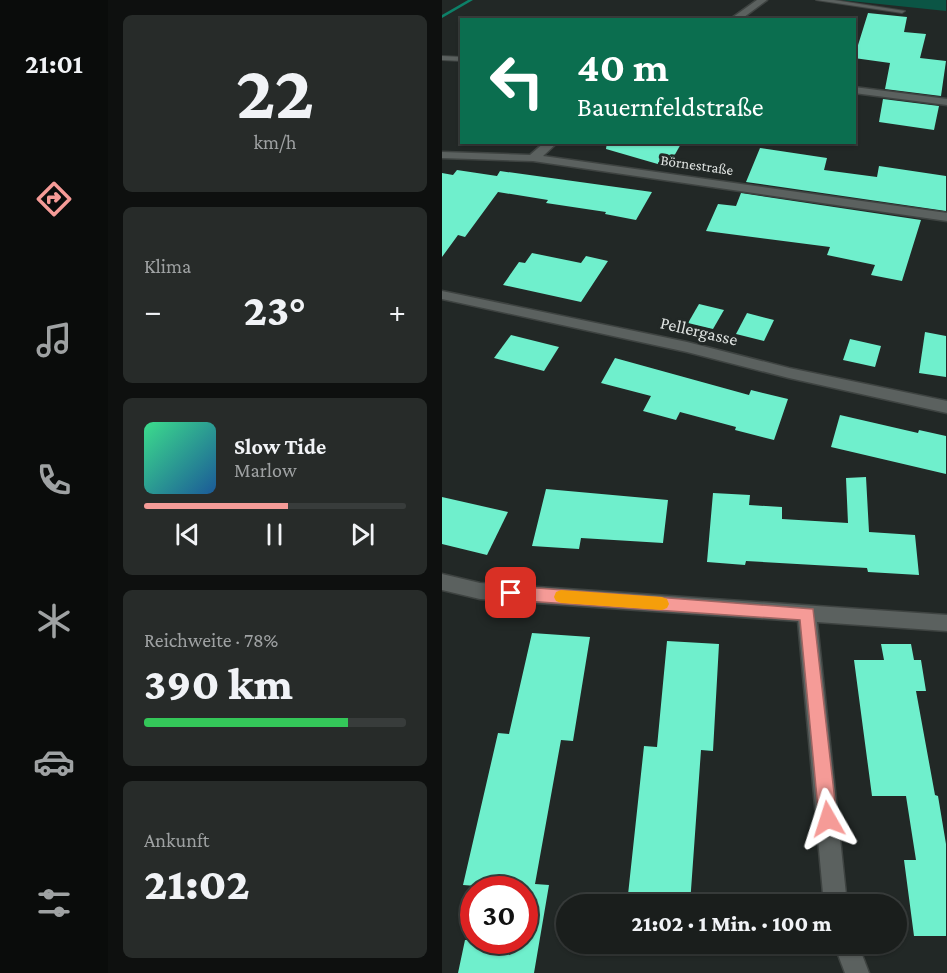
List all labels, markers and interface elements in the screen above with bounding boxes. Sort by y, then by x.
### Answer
icon: left [478,42,556,120]
text: 40 m [577,43,669,90]
text: 22 [236,48,314,135]
text: 21:01 [25,49,83,79]
text: Bauernfeldstraße [577,92,764,122]
text: km/h [253,131,297,153]
street label: Börnestraße [660,152,735,178]
icon: directions [33,178,75,220]
text: Klima [144,255,191,277]
text: 23° [244,285,306,335]
text: − [144,292,161,329]
text: + [389,292,406,329]
street label: Pellergasse [658,312,740,350]
icon: music [33,319,75,361]
text: Slow Tide [234,434,326,459]
icon: phone [33,459,75,501]
text: Marlow [234,459,297,481]
icon: previous [171,518,204,551]
icon: pause [258,518,291,551]
icon: next [346,518,379,551]
pin [485,567,536,618]
icon: arrive [494,576,527,609]
icon: climate [33,600,75,642]
text: Reichweite · 78% [144,629,278,651]
text: 390 km [144,659,293,709]
icon: car [33,741,75,783]
position arrow [796,787,860,851]
text: Ankunft [144,829,209,851]
text: 21:02 [144,859,250,909]
speed limit sign: 30 [460,876,538,954]
icon: filters [33,882,75,924]
text: 21:02 · 1 Min. · 100 m [632,911,831,936]

